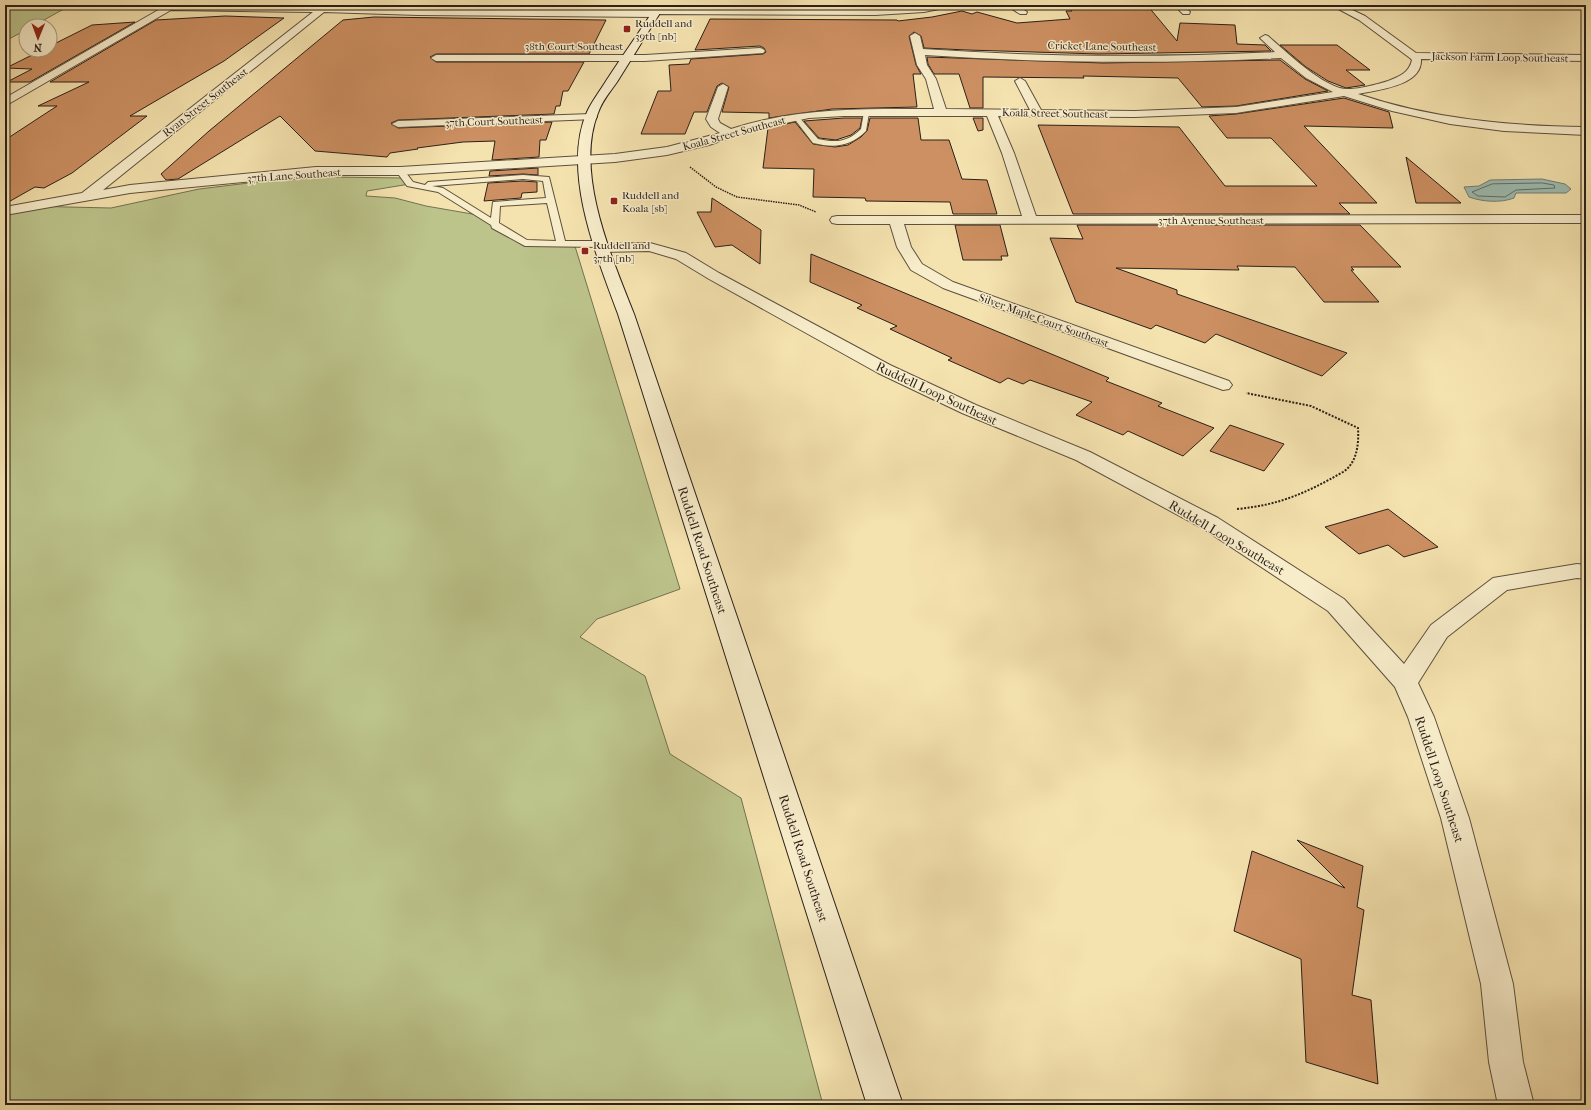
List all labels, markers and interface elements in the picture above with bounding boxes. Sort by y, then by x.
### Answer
place label: Ruddell and 39th [nb] [635,17,693,43]
north arrow [18,18,58,58]
marker: Ruddell and 39th [nb] [622,24,632,34]
street label: Cricket Lane Southeast [1047,39,1157,54]
street label: 38th Court Southeast [525,40,623,53]
text: N [33,41,42,54]
street label: Jackson Farm Loop Southeast [1430,50,1569,65]
street label: Ryan Street Southeast [160,65,251,140]
street label: Koala Street Southeast [1002,106,1108,121]
street label: 37th Court Southeast [445,113,543,130]
street label: Koala Street Southeast [681,113,787,154]
street label: 37th Lane Southeast [247,166,341,185]
place label: Ruddell and Koala [sb] [622,189,680,215]
marker: Ruddell and Koala [sb] [609,196,619,206]
street label: 37th Avenue Southeast [1158,214,1264,227]
place label: Ruddell and 37th [nb] [593,239,651,265]
marker: Ruddell and 37th [nb] [580,246,590,256]
street label: Silver Maple Court Southeast [977,291,1111,350]
street label: Ruddell Loop Southeast [874,359,1000,428]
street label: Ruddell Road Southeast [675,485,730,616]
street label: Ruddell Loop Southeast [1166,497,1288,578]
street label: Ruddell Loop Southeast [1412,714,1467,845]
street label: Ruddell Road Southeast [776,793,831,924]

